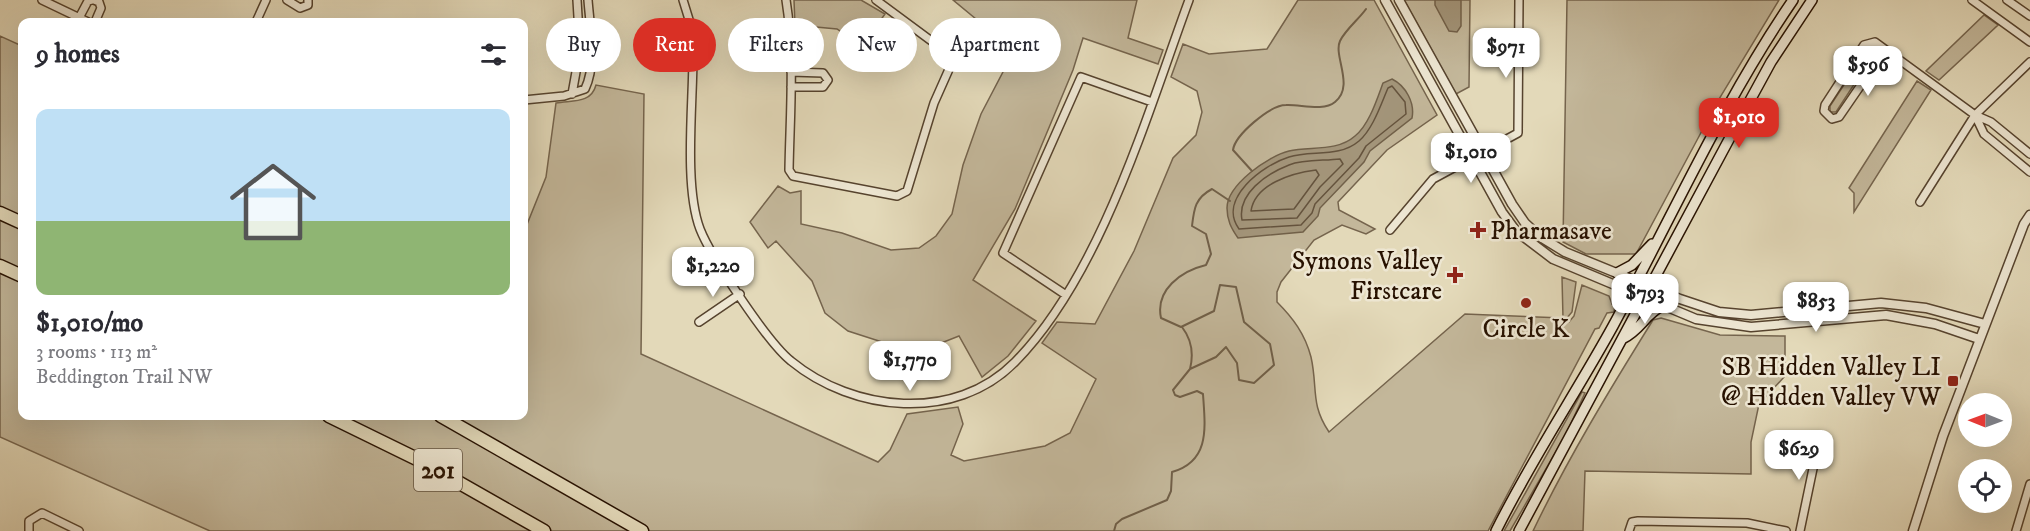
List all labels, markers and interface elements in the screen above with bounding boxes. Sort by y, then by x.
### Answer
chip: Buy [546,18,621,72]
chip: Rent [633,18,716,72]
chip: Filters [728,18,824,72]
chip: New [836,18,917,72]
chip: Apartment [929,18,1061,72]
pin: $971 [1470,28,1542,79]
text: $971 [1487,35,1525,60]
text: 9 homes [36,38,120,71]
icon: filters [477,38,510,71]
pin: $596 [1832,46,1904,97]
text: $596 [1847,53,1889,78]
pin: $1,010 [1690,98,1788,149]
text: $1,010 [1713,105,1765,130]
pin: $1,010 [1422,133,1520,184]
text: $1,010 [1445,140,1497,165]
icon: home [219,148,327,256]
place label: Pharmasave [1490,215,1612,248]
marker: Pharmasave [1471,223,1485,237]
place label: Symons Valley Firstcare [1292,245,1443,308]
pin: $1,220 [664,247,762,298]
text: $1,220 [686,254,740,279]
marker: Symons Valley Firstcare [1446,266,1464,284]
pin: $793 [1609,274,1681,325]
text: $793 [1626,281,1664,306]
pin: $853 [1780,282,1852,333]
text: $853 [1797,289,1835,314]
marker: Circle K [1519,296,1533,310]
text: $1,010/mo [36,307,143,340]
place label: Circle K [1483,313,1570,346]
text: 3 rooms · 113 m² [36,340,157,365]
pin: $1,770 [861,341,959,392]
text: $1,770 [883,348,937,373]
place label: SB Hidden Valley LI @ Hidden Valley VW [1721,351,1942,414]
text: Beddington Trail NW [36,365,212,390]
marker: SB Hidden Valley LI @ Hidden Valley VW [1946,374,1960,388]
north arrow [1958,393,2012,447]
map controls [1958,393,2012,513]
pin: $629 [1763,430,1835,481]
text: $629 [1778,437,1820,462]
road number: 201 [414,449,462,491]
button: locate [1958,459,2012,513]

